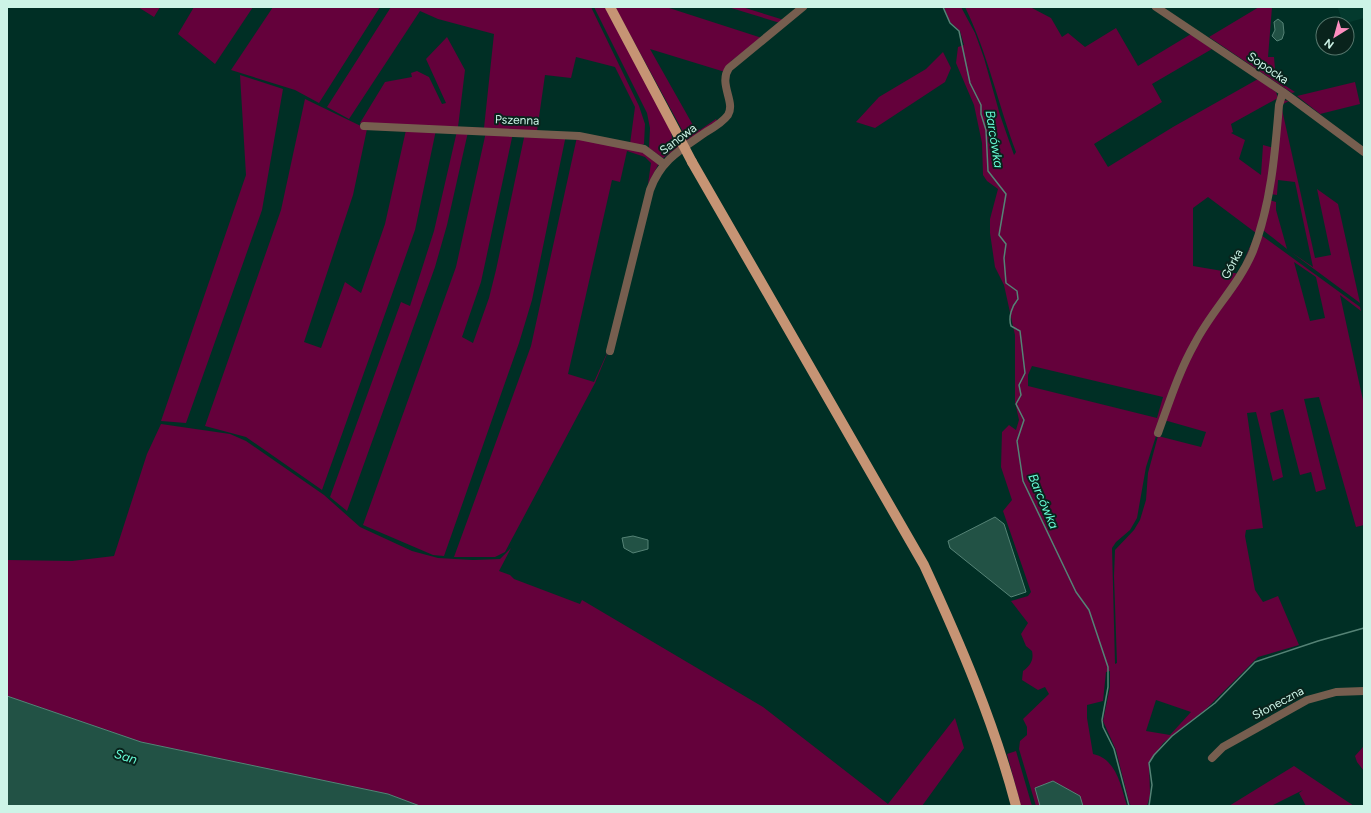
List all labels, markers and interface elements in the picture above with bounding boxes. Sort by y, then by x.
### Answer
north arrow [1315,16,1355,56]
text: N [1322,36,1337,51]
street label: Sopocka [1245,49,1291,87]
water label: Barcówka [983,109,1007,169]
street label: Pszenna [495,112,539,128]
street label: Sanowa [657,121,699,157]
street label: Górka [1218,247,1246,281]
water label: Barcówka [1025,471,1062,531]
street label: Słoneczna [1250,684,1306,722]
water label: San [113,746,139,767]

